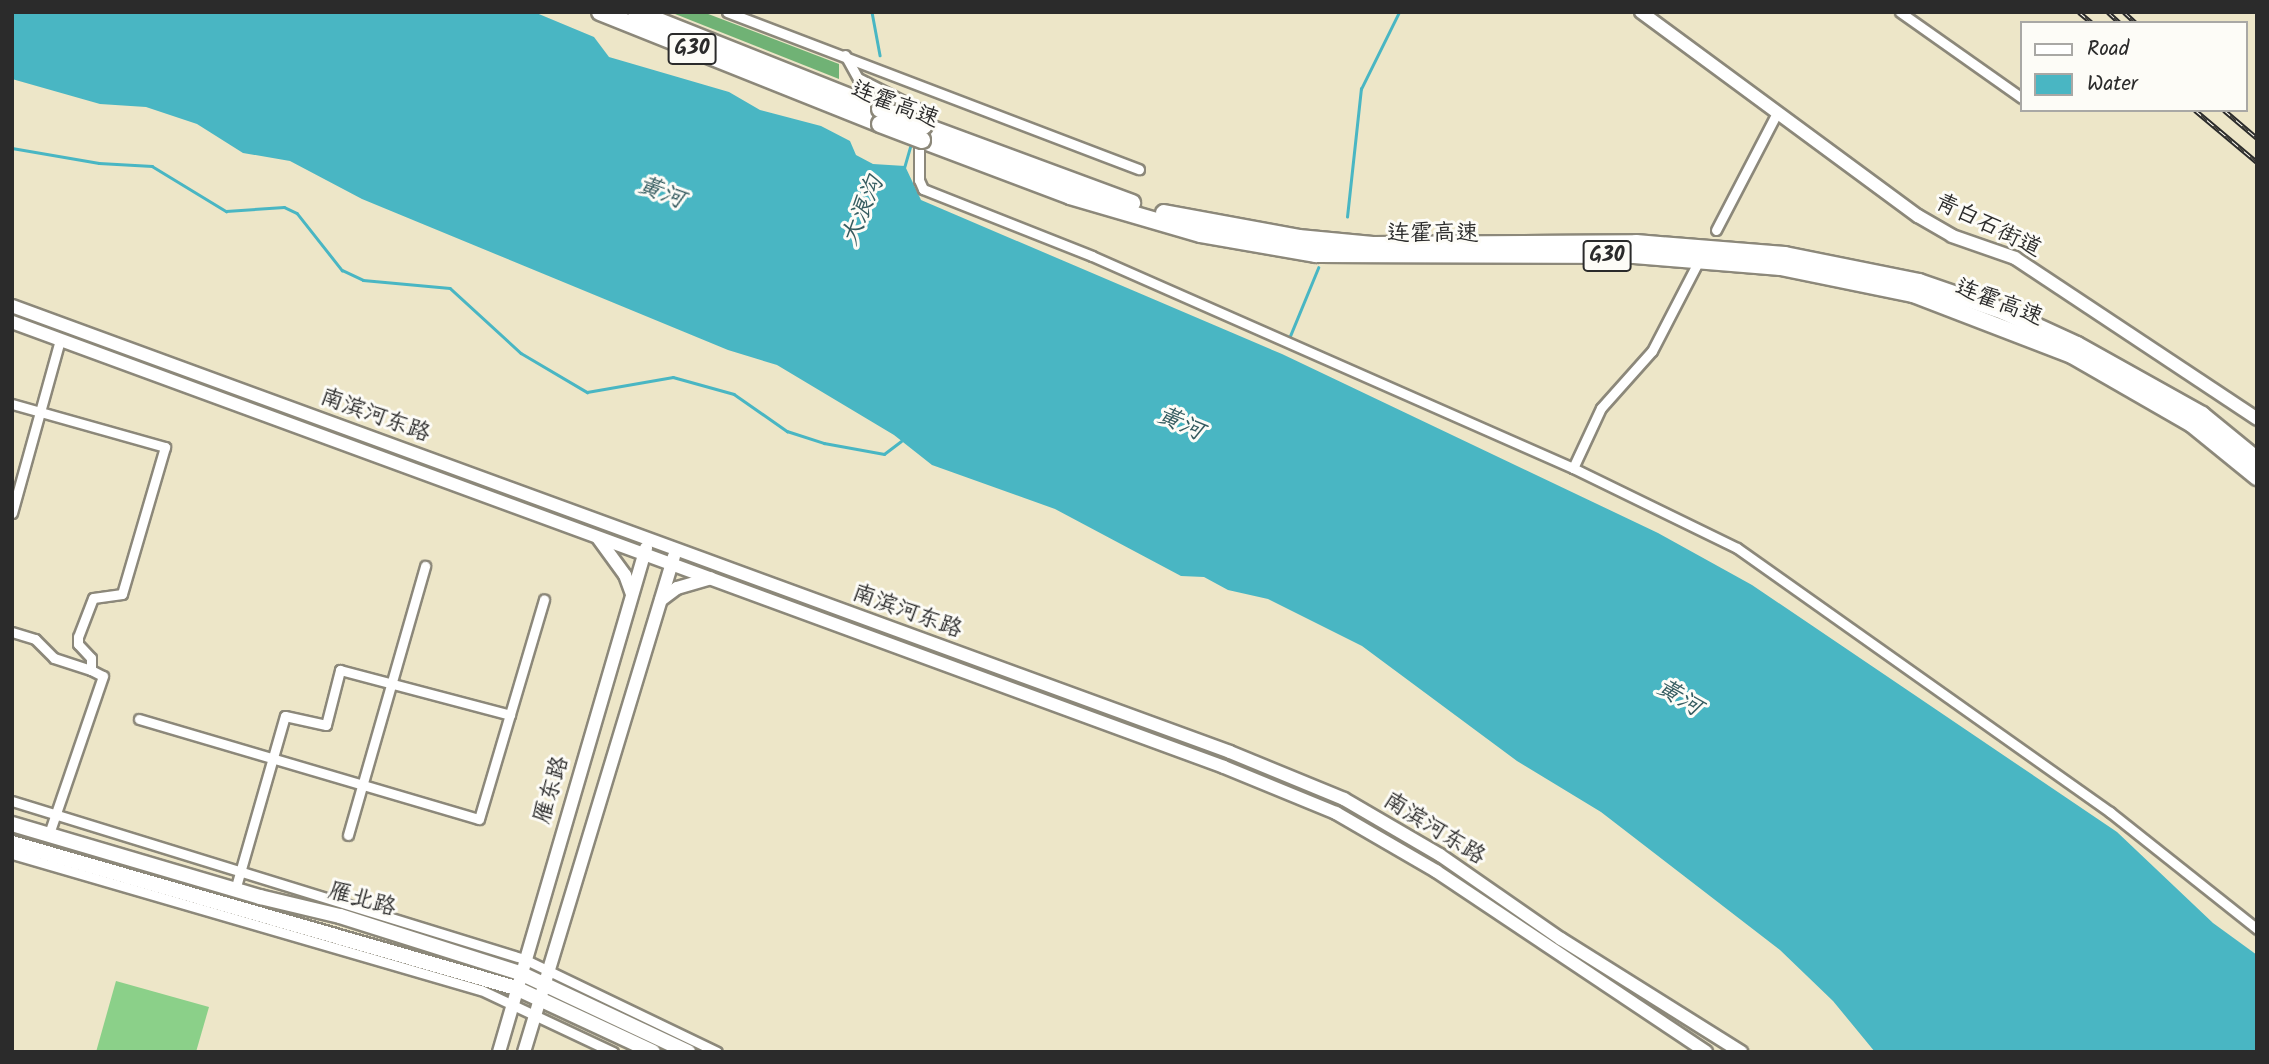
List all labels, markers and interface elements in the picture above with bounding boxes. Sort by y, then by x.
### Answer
legend [2021,21,2248,112]
road number: G30 [668,32,716,66]
text: Road [2087,33,2129,66]
text: Water [2087,68,2138,101]
street label: 连霍高速 [847,76,943,134]
water label: 黄河 [633,171,689,215]
water label: 大浪沟 [836,172,890,250]
street label: 青白石街道 [1930,188,2046,264]
street label: 连霍高速 [1387,220,1479,248]
road number: G30 [1582,238,1632,274]
street label: 连霍高速 [1951,274,2047,332]
street label: 南滨河东路 [316,383,434,449]
water label: 黄河 [1152,401,1208,447]
street label: 南滨河东路 [848,579,966,645]
water label: 黄河 [1651,673,1707,723]
street label: 雁东路 [529,753,575,827]
street label: 南滨河东路 [1378,787,1490,871]
street label: 雁北路 [325,877,399,923]

